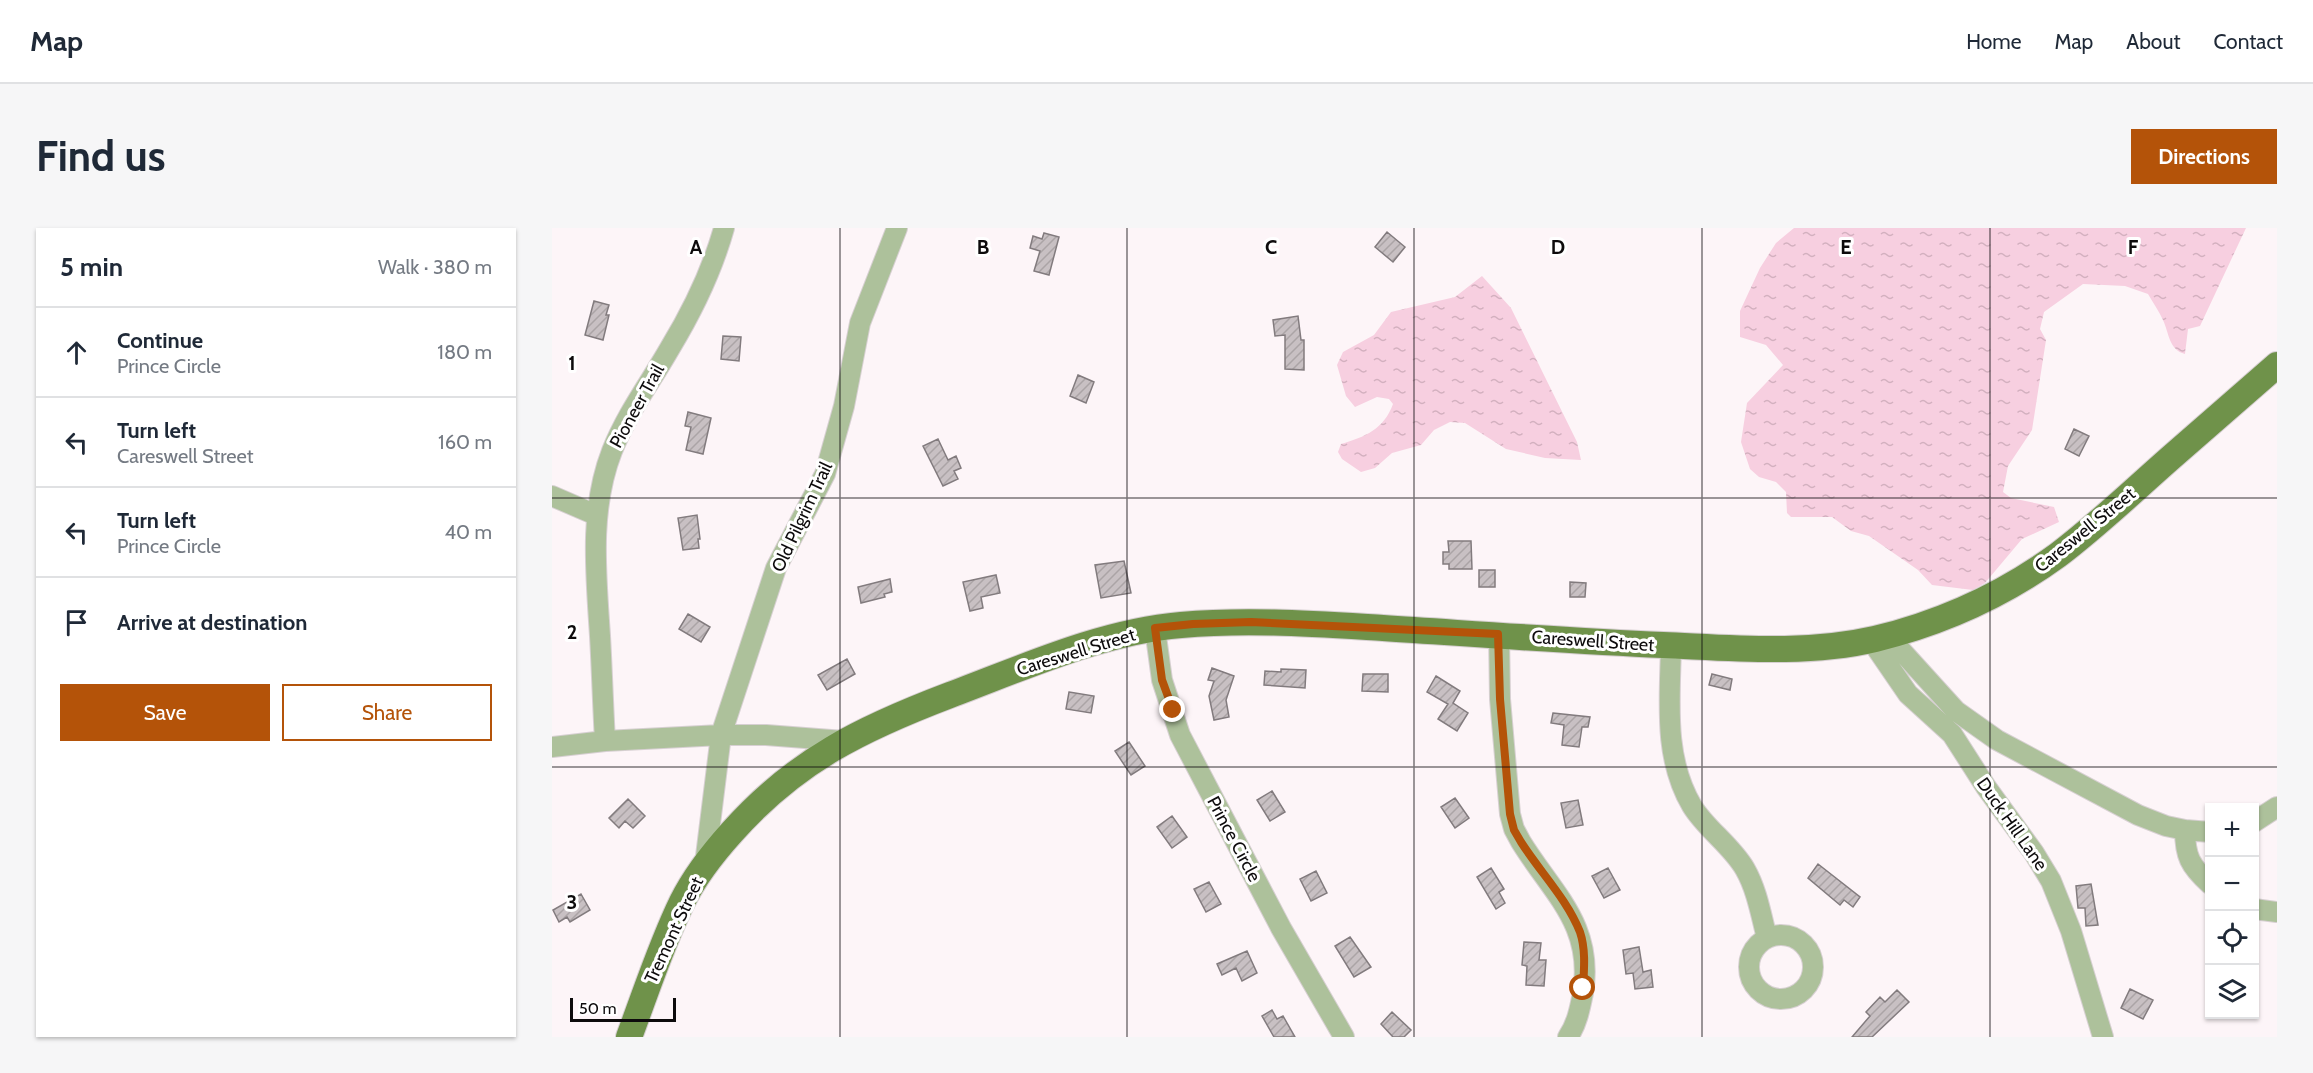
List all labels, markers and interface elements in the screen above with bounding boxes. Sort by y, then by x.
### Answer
text: Map [30,24,83,58]
text: Home [1966,29,2022,54]
text: Map [2055,29,2093,54]
text: About [2126,29,2180,54]
text: Contact [2213,29,2283,54]
button: Directions [2131,129,2277,184]
text: Find us [36,130,165,182]
text: A [690,235,703,259]
text: B [977,235,989,259]
text: C [1265,235,1277,259]
text: D [1551,235,1565,259]
text: E [1840,235,1852,259]
text: F [2128,235,2139,259]
text: 5 min [60,251,123,283]
text: Walk · 380 m [378,255,492,279]
text: Continue [117,327,203,354]
icon: ahead [60,336,93,369]
text: 180 m [437,340,492,364]
text: 1 [568,351,576,375]
text: Prince Circle [117,354,221,378]
street label: Pioneer Trail [605,360,669,452]
text: Turn left [117,417,196,444]
icon: left [60,426,93,459]
text: 160 m [438,430,492,454]
text: Careswell Street [117,444,253,468]
street label: Old Pilgrim Trail [767,458,837,575]
street label: Careswell Street [2030,483,2140,577]
text: Turn left [117,507,196,534]
icon: left [60,516,93,549]
text: 40 m [444,520,492,544]
text: Prince Circle [117,534,221,558]
icon: arrive [60,606,93,639]
text: Arrive at destination [117,609,307,636]
text: 2 [567,620,577,644]
street label: Careswell Street [1014,624,1138,680]
street label: Careswell Street [1531,626,1655,656]
button: Save [60,684,270,741]
button: Share [282,684,492,741]
route end [1159,696,1185,722]
street label: Duck Hill Lane [1972,773,2052,875]
street label: Prince Circle [1202,793,1266,885]
map controls [2205,803,2259,1019]
button: + [2205,803,2259,857]
button: − [2205,857,2259,911]
street label: Tremont Street [640,873,708,987]
text: 3 [567,890,577,914]
button: locate [2205,911,2259,965]
button: layers [2205,965,2259,1019]
route start [1569,974,1595,1000]
scale bar [570,995,676,1022]
text: 50 m [579,999,616,1018]

